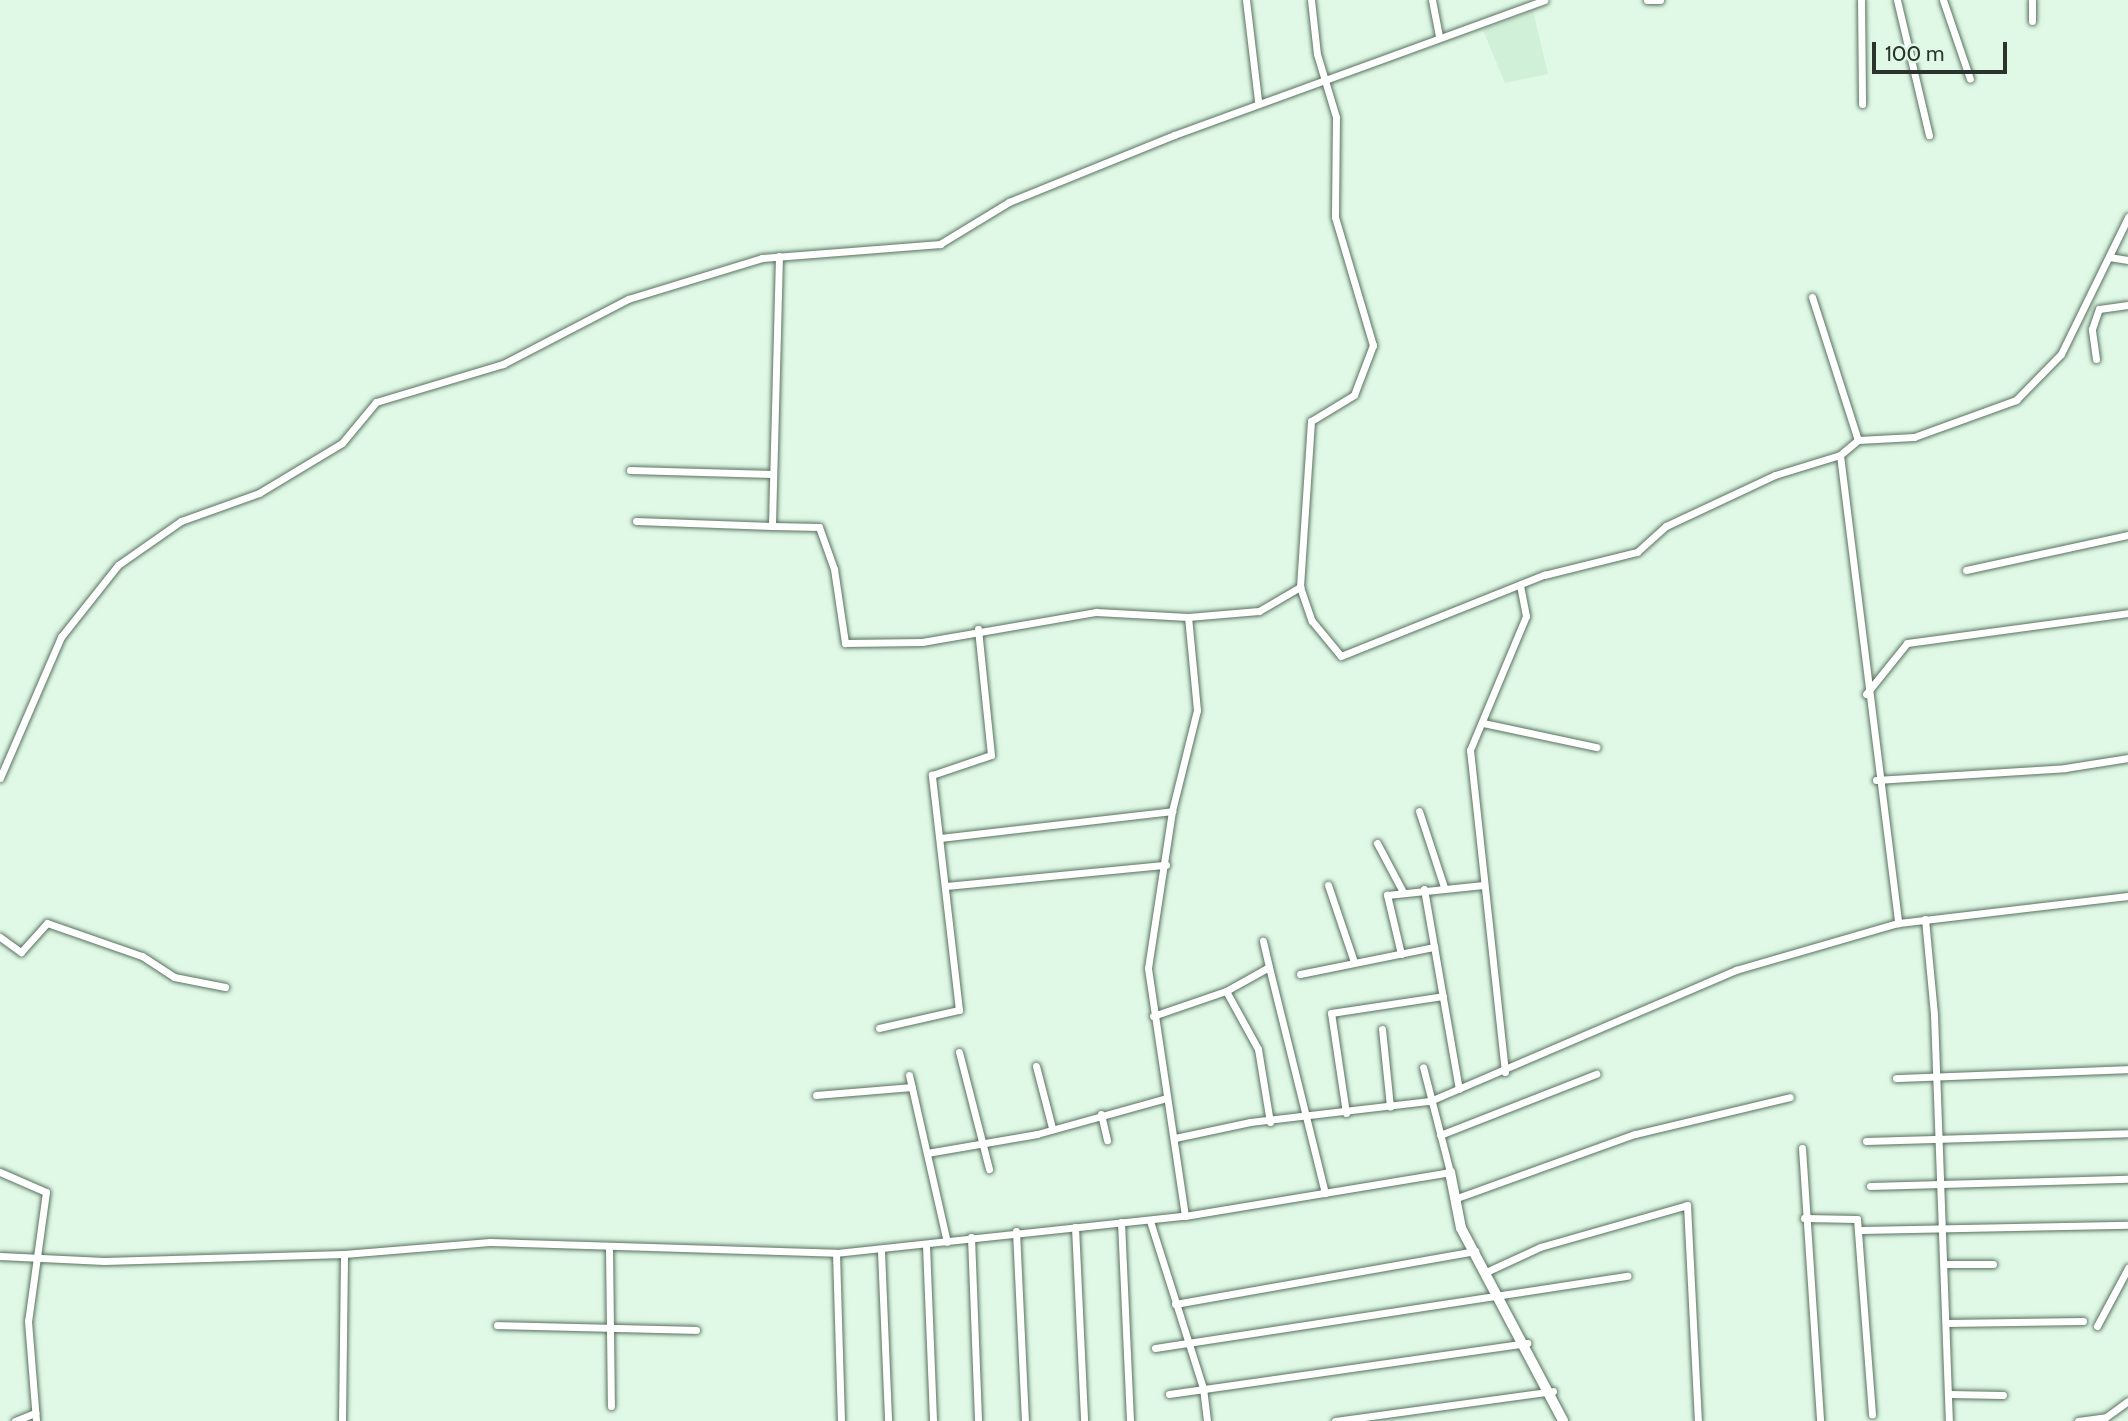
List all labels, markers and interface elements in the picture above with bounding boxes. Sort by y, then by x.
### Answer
scale bar [1876,28,2011,72]
text: 100 m [1885,41,1944,66]

